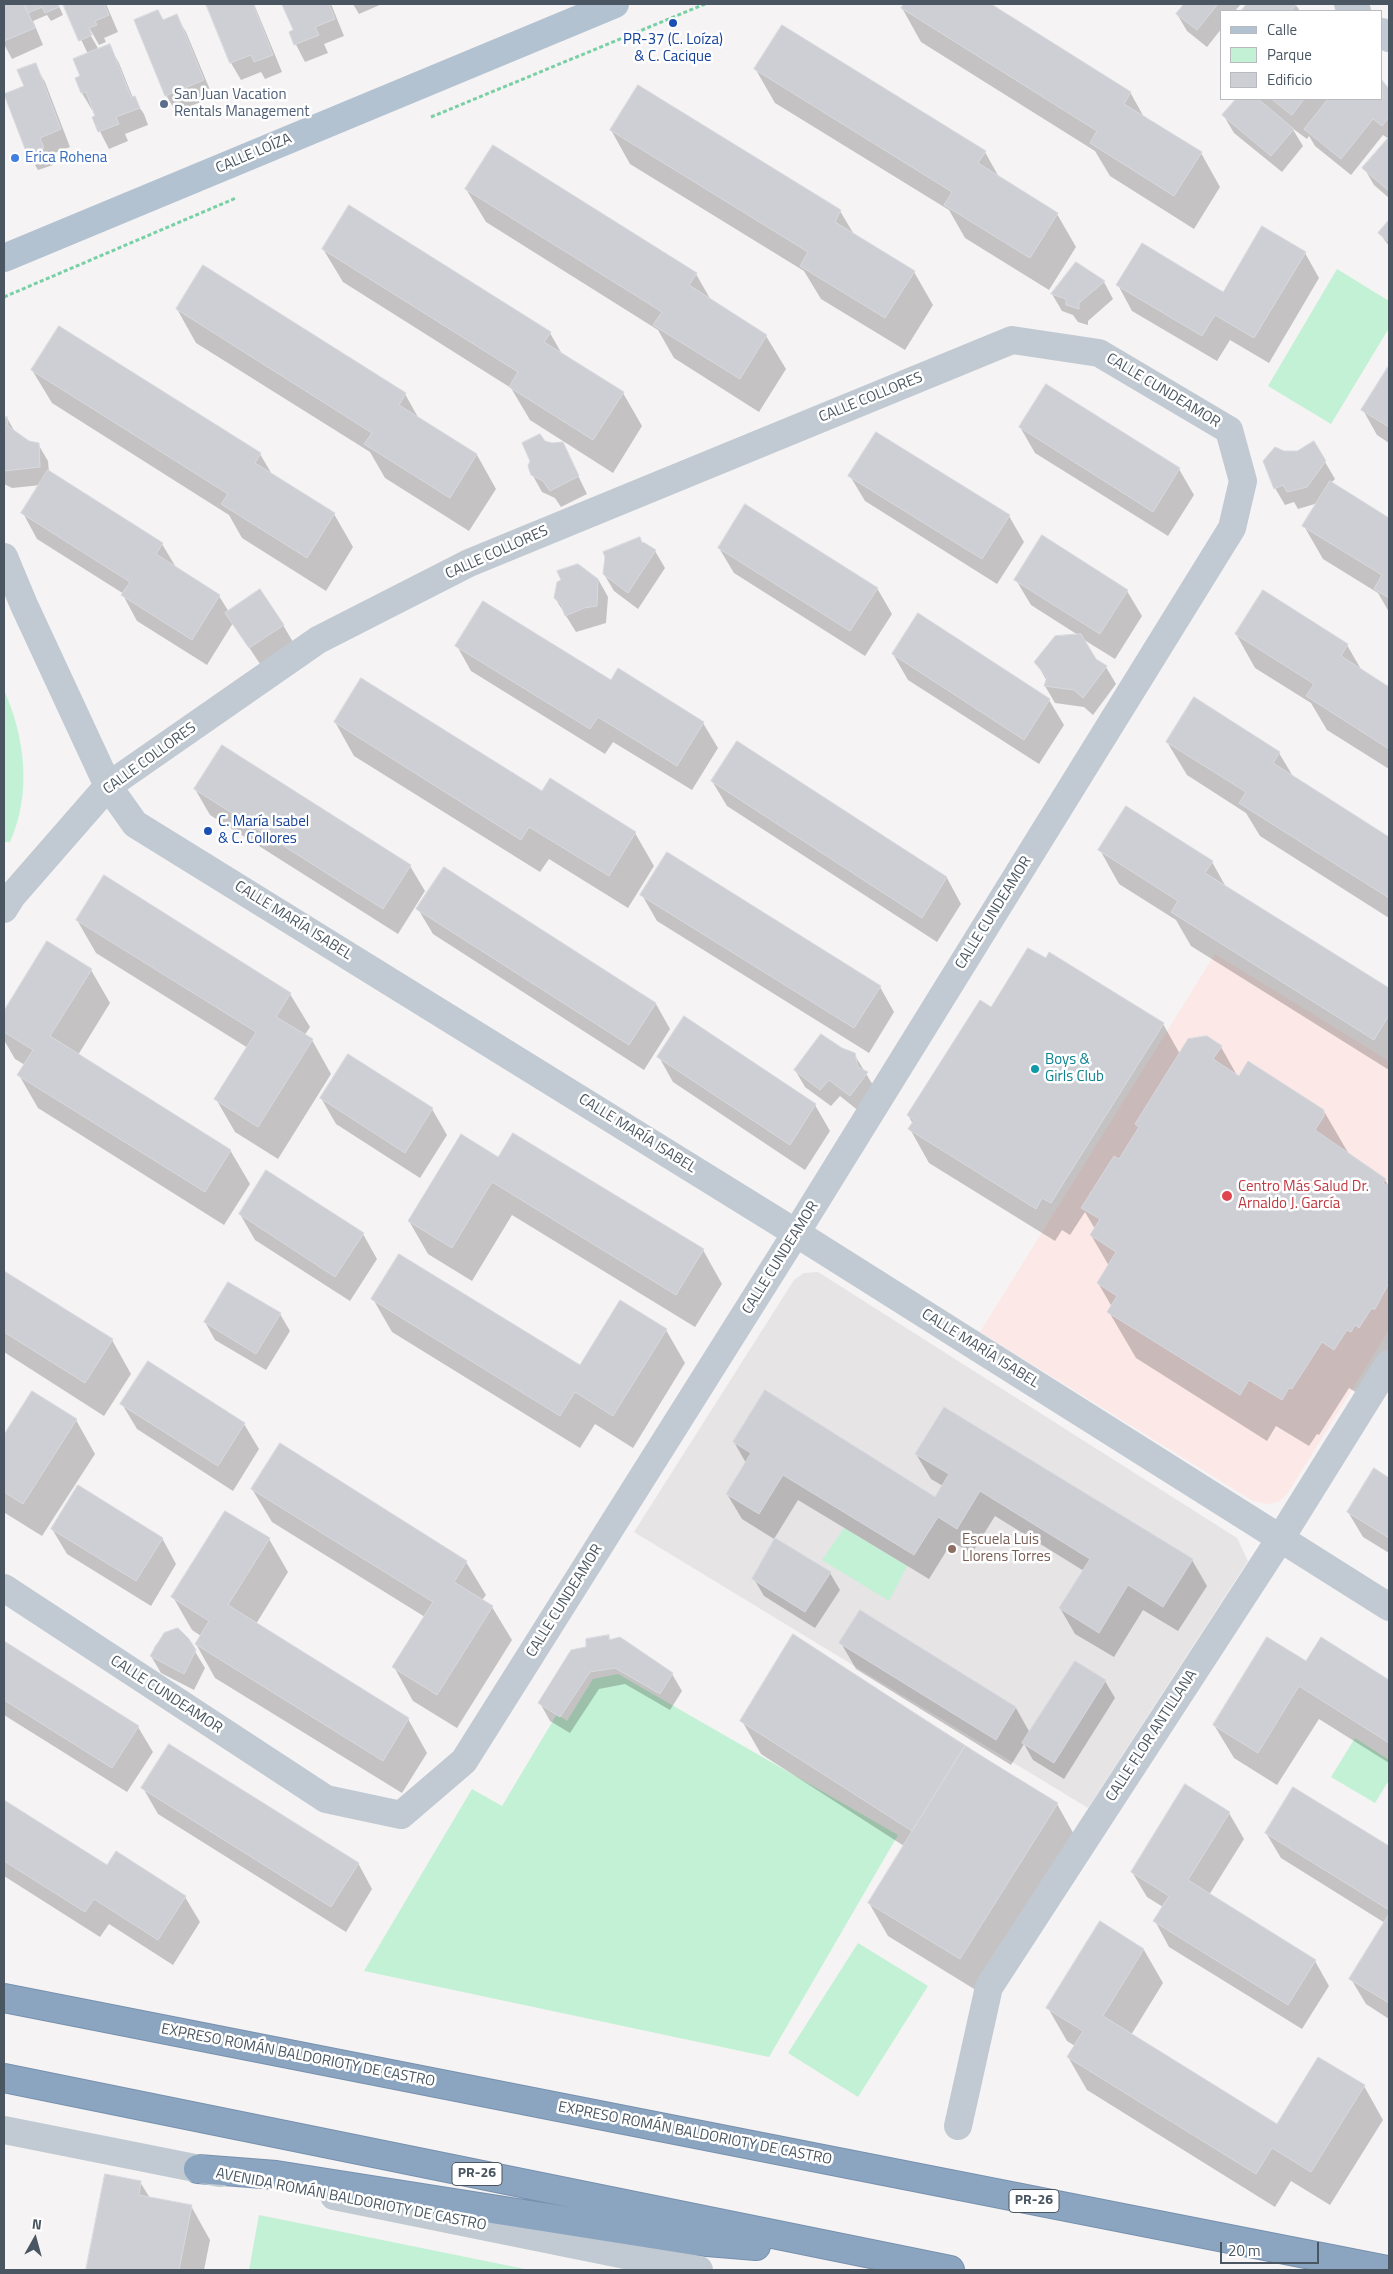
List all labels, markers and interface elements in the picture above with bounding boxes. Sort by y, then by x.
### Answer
legend [1220,10,1383,100]
marker: PR-37 (C. Loíza) & C. Cacique [667,17,679,29]
text: Calle [1267,18,1297,41]
place label: PR-37 (C. Loíza) & C. Cacique [623,31,723,66]
text: Parque [1267,43,1312,66]
text: Edificio [1267,68,1312,91]
place label: San Juan Vacation Rentals Management [174,86,310,121]
marker: San Juan Vacation Rentals Management [158,98,170,110]
street label: CALLE LOÍZA [213,130,295,178]
place label: Erica Rohena [25,149,107,167]
marker: Erica Rohena [9,152,21,164]
street label: CALLE CUNDEAMOR [1103,350,1223,432]
street label: CALLE COLLORES [816,369,926,427]
street label: CALLE COLLORES [443,522,551,584]
street label: CALLE COLLORES [100,719,200,799]
place label: C. María Isabel & C. Collores [218,813,309,848]
marker: C. María Isabel & C. Collores [202,825,214,837]
street label: CALLE CUNDEAMOR [952,853,1036,973]
street label: CALLE MARÍA ISABEL [231,878,355,964]
place label: Boys & Girls Club [1045,1051,1104,1086]
marker: Boys & Girls Club [1029,1063,1041,1075]
street label: CALLE MARÍA ISABEL [575,1091,699,1177]
place label: Centro Más Salud Dr. Arnaldo J. García [1238,1178,1369,1213]
marker: Centro Más Salud Dr. Arnaldo J. García [1220,1189,1234,1203]
street label: CALLE CUNDEAMOR [739,1198,823,1318]
street label: CALLE MARÍA ISABEL [918,1306,1042,1392]
place label: Escuela Luis Llorens Torres [962,1531,1051,1566]
street label: CALLE CUNDEAMOR [523,1541,607,1661]
marker: Escuela Luis Llorens Torres [946,1543,958,1555]
street label: CALLE CUNDEAMOR [107,1652,225,1738]
street label: CALLE FLOR ANTILLANA [1103,1667,1201,1805]
street label: EXPRESO ROMÁN BALDORIOTY DE CASTRO [160,2021,436,2091]
street label: EXPRESO ROMÁN BALDORIOTY DE CASTRO [557,2099,833,2169]
road number: PR-26 [452,2162,502,2186]
street label: AVENIDA ROMÁN BALDORIOTY DE CASTRO [214,2165,488,2235]
road number: PR-26 [1009,2190,1059,2212]
text: N [31,2213,43,2235]
north arrow [10,2214,60,2264]
scale bar [1223,2232,1322,2264]
text: 20 m [1228,2239,1261,2262]

